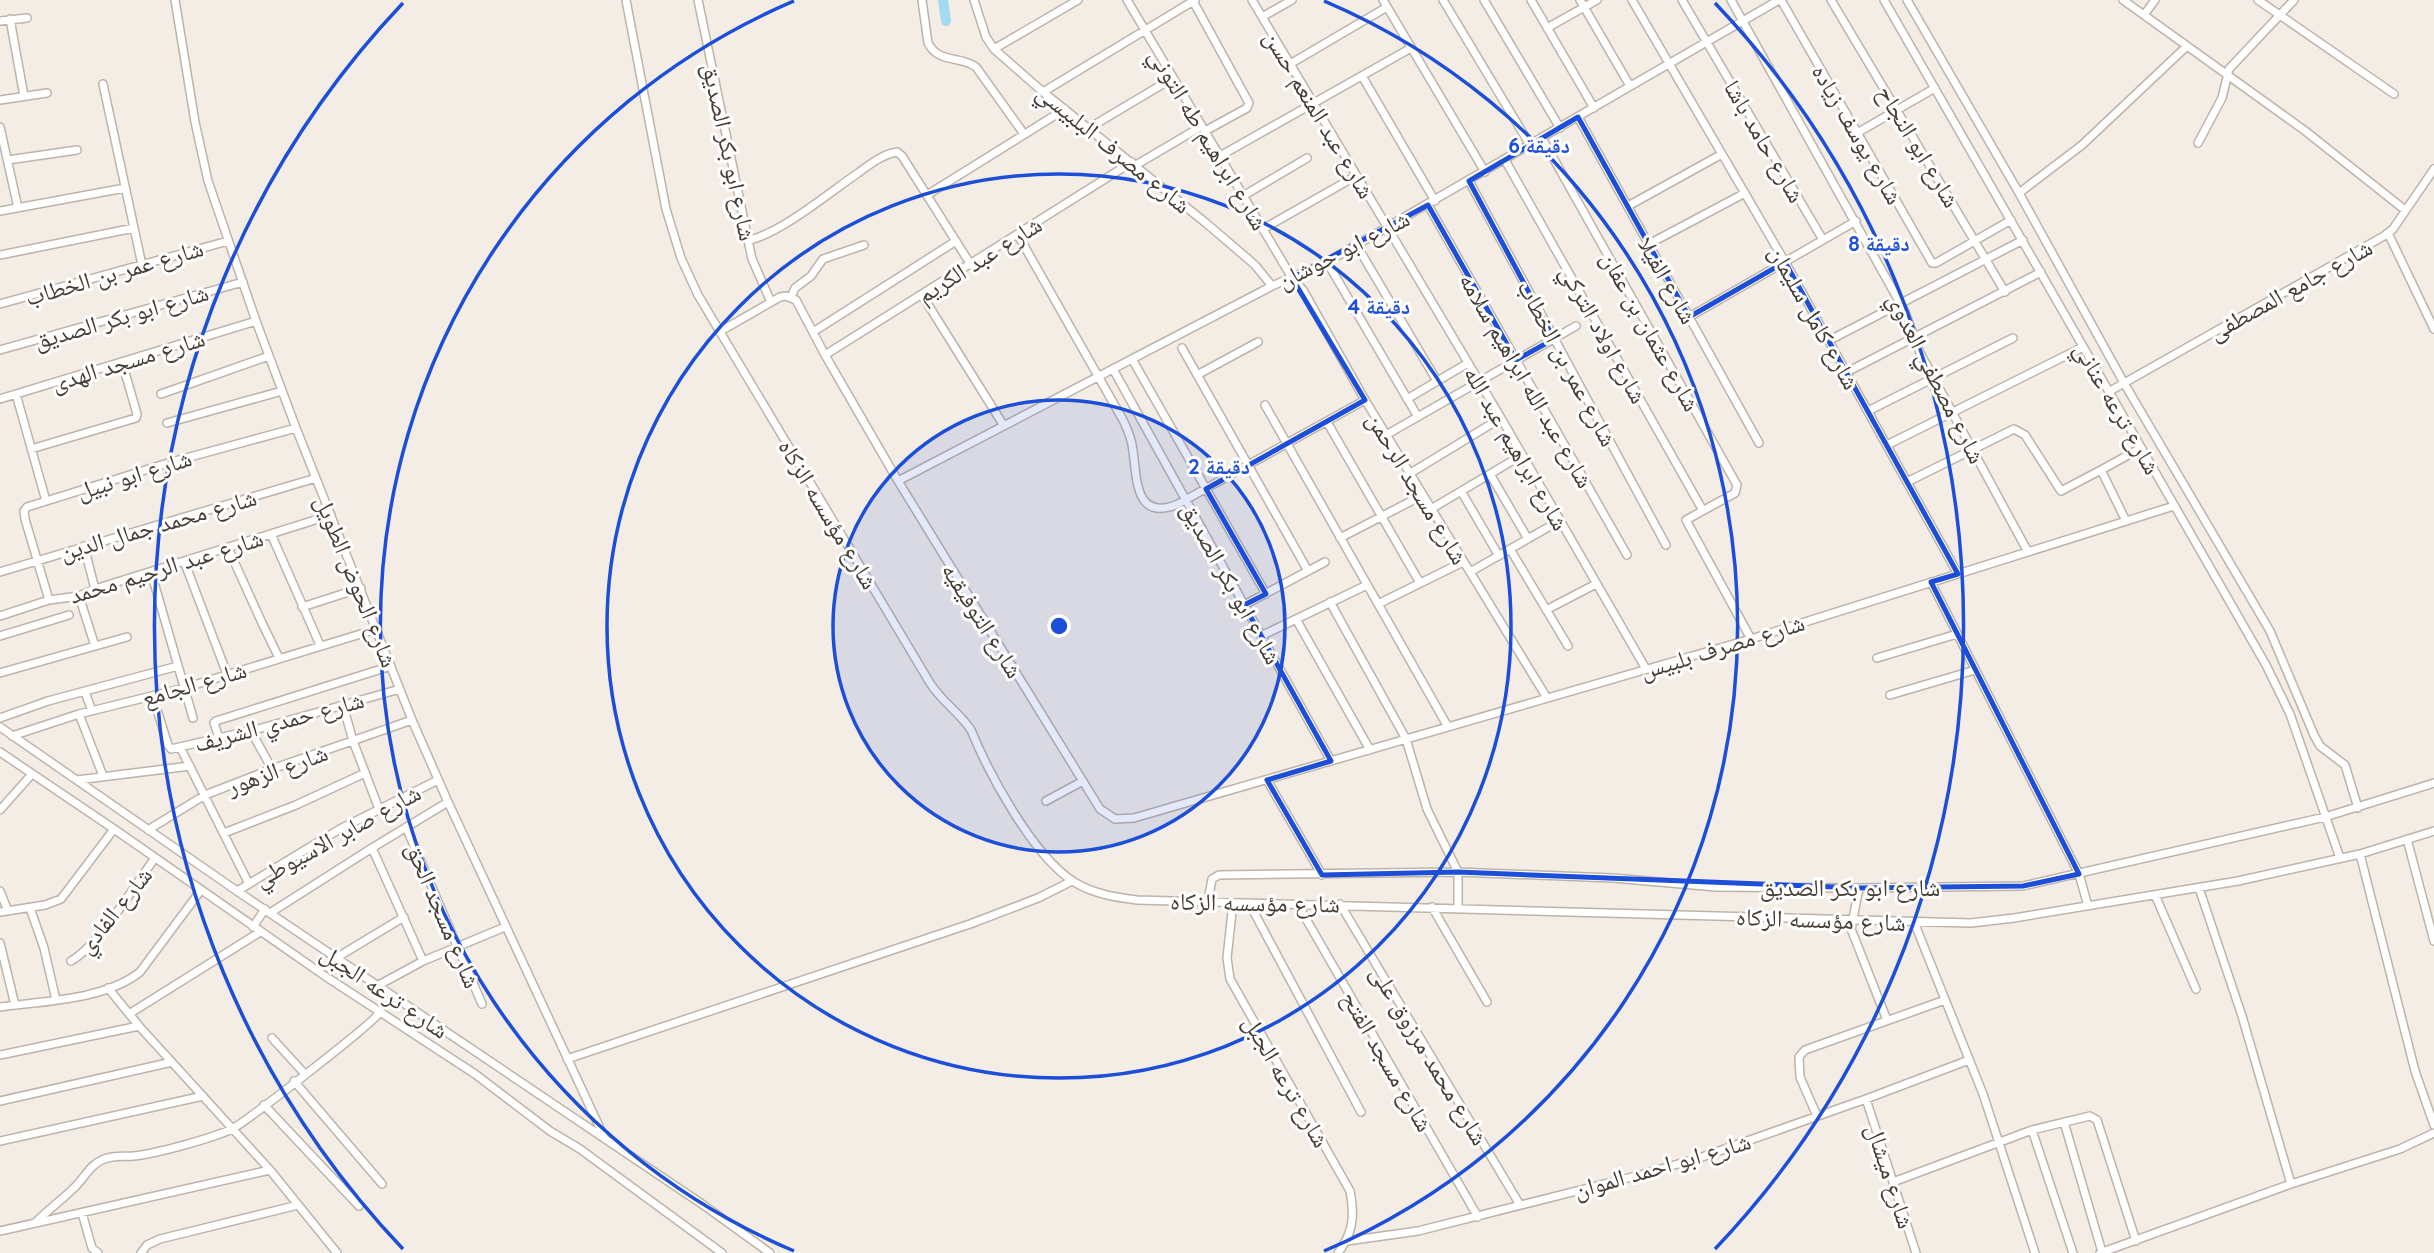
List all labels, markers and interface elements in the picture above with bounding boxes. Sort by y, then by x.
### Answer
street label: شارع عبد المنعم حسن [1256,24,1382,205]
street label: شارع ابراهيم طه التوني [1138,43,1275,238]
street label: شارع يوسف زياده [1805,59,1910,210]
street label: شارع ابو بكر الصديق [696,61,763,244]
street label: شارع حامد باشا [1717,74,1812,208]
street label: شارع مصرف البلبيسي [1027,77,1197,223]
street label: شارع ابو النجاح [1870,79,1967,213]
text: 6 دقيقة [1508,132,1570,158]
street label: شارع ابو حوشان [1272,203,1415,296]
street label: شارع عبد الكريم [911,209,1048,311]
text: 8 دقيقة [1848,230,1910,256]
street label: شارع الفيلا [1631,231,1704,330]
street label: شارع عمر بن الخطاب [21,232,207,313]
street label: شارع جامع المصطفى [2203,232,2378,347]
street label: شارع كامل سليمان [1762,240,1867,395]
street label: شارع عثمان بن عفان [1594,246,1707,417]
street label: شارع اولاد التركي [1549,260,1654,411]
street label: شارع عبد الله ابراهيم سلامه [1451,267,1601,494]
street label: شارع عمر بن الخطاب [1511,275,1624,452]
street label: شارع ابو بكر الصديق [30,277,212,356]
street label: شارع مصطفي العدوي [1877,288,1993,471]
text: 4 دقيقة [1348,293,1410,319]
street label: شارع مسجد الهدى [48,322,209,399]
street label: شارع ترعه عناني [2064,336,2168,482]
street label: شارع ابراهيم عبد الله [1456,361,1576,536]
street label: شارع مسجد الرحمن [1360,406,1475,570]
street label: شارع مؤسسه الزكاه [772,434,886,595]
street label: شارع ابو نبيل [73,442,195,507]
text: 2 دقيقة [1188,453,1250,479]
street label: شارع محمد جمال الدين [56,482,260,567]
street label: شارع الحوض الطويل [308,491,405,672]
street label: شارع ابو بكر الصديق [1174,497,1289,670]
street label: شارع عبد الرحيم محمد [65,522,267,612]
street label: شارع التوفيقيه [935,557,1030,684]
street label: شارع مصرف بلبيس [1636,607,1808,686]
centre of rings [1047,614,1071,638]
street label: شارع الجامع [138,654,250,713]
street label: شارع حمدي الشريف [191,684,368,763]
street label: شارع الزهور [221,737,332,802]
street label: شارع صابر الاسيوطي [248,777,428,898]
street label: شارع مسجد الحق [399,838,488,993]
street label: شارع الفادي [70,860,162,963]
street label: شارع ابو بكر الصديق [1760,872,1940,903]
street label: شارع مؤسسه الزكاه [1170,886,1340,919]
street label: شارع مؤسسه الزكاه [1736,901,1906,938]
street label: شارع ترعه الجبل [315,937,455,1046]
street label: شارع محمد مرزوق على [1364,960,1496,1151]
street label: شارع مسجد الفتح [1335,985,1440,1137]
street label: شارع ترعه الجبل [1236,1010,1337,1153]
street label: شارع ميشال [1859,1120,1922,1232]
street label: شارع ابو احمد الموان [1570,1125,1754,1206]

